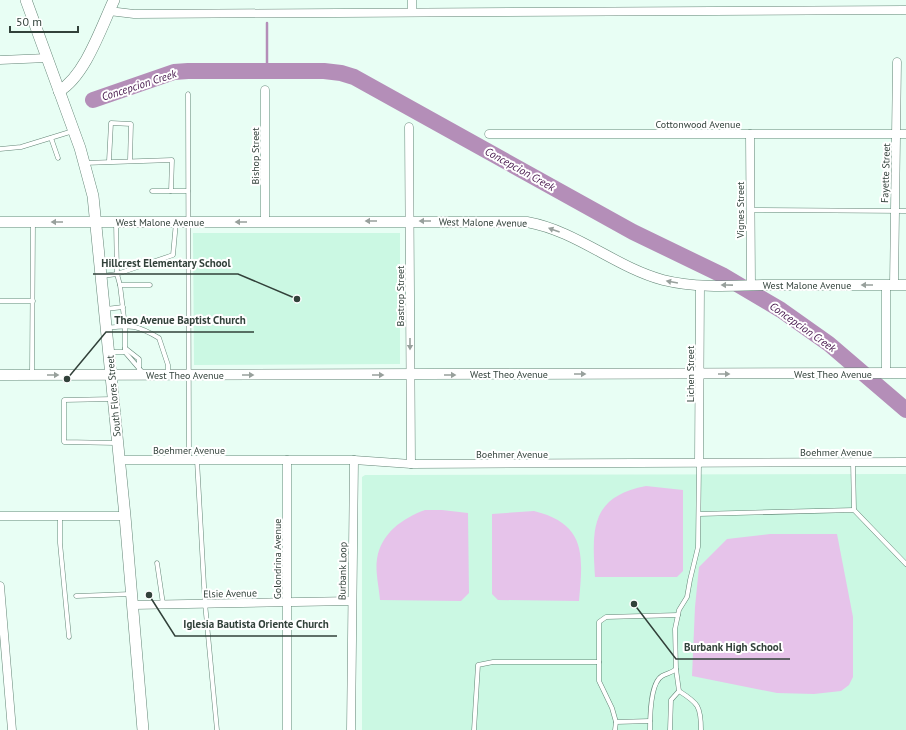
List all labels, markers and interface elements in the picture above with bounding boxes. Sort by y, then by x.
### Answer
scale bar [10,8,78,34]
text: 50 m [16,14,42,29]
water label: Concepcion Creek [100,66,179,104]
street label: Cottonwood Avenue [655,118,741,131]
street label: Bishop Street [249,127,262,185]
street label: Fayette Street [878,142,893,203]
water label: Concepcion Creek [483,144,558,194]
street label: Vignes Street [734,181,747,239]
street label: West Malone Avenue [439,215,527,230]
street label: West Malone Avenue [116,216,204,229]
one-way arrow [364,218,377,224]
one-way arrow [418,218,431,224]
one-way arrow [50,219,63,225]
one-way arrow [234,219,247,225]
one-way arrow [548,226,560,232]
callout: Hillcrest Elementary School [93,251,238,274]
text: Hillcrest Elementary School [101,256,232,270]
street label: Bastrop Street [394,265,407,326]
one-way arrow [666,278,679,284]
street label: West Malone Avenue [763,279,851,292]
one-way arrow [720,282,733,288]
one-way arrow [860,282,873,288]
water label: Concepcion Creek [767,299,840,356]
callout: Theo Avenue Baptist Church [106,309,254,332]
text: Theo Avenue Baptist Church [114,313,246,327]
one-way arrow [407,338,413,351]
street label: Lichen Street [684,345,697,402]
street label: South Flores Street [103,354,124,437]
street label: West Theo Avenue [470,368,548,381]
street label: West Theo Avenue [794,368,872,381]
street label: West Theo Avenue [146,369,224,382]
one-way arrow [444,371,456,378]
one-way arrow [574,371,587,377]
one-way arrow [718,371,731,377]
one-way arrow [47,372,60,378]
one-way arrow [242,372,255,378]
one-way arrow [372,372,385,378]
street label: Boehmer Avenue [153,444,225,457]
street label: Boehmer Avenue [800,446,872,459]
street label: Boehmer Avenue [476,448,548,461]
street label: Golondrina Avenue [271,519,284,599]
street label: Burbank Loop [335,542,350,600]
street label: Elsie Avenue [203,587,257,600]
callout: Iglesia Bautista Oriente Church [175,613,337,636]
text: Iglesia Bautista Oriente Church [183,617,329,631]
callout: Burbank High School [676,636,790,659]
text: Burbank High School [684,640,783,654]

